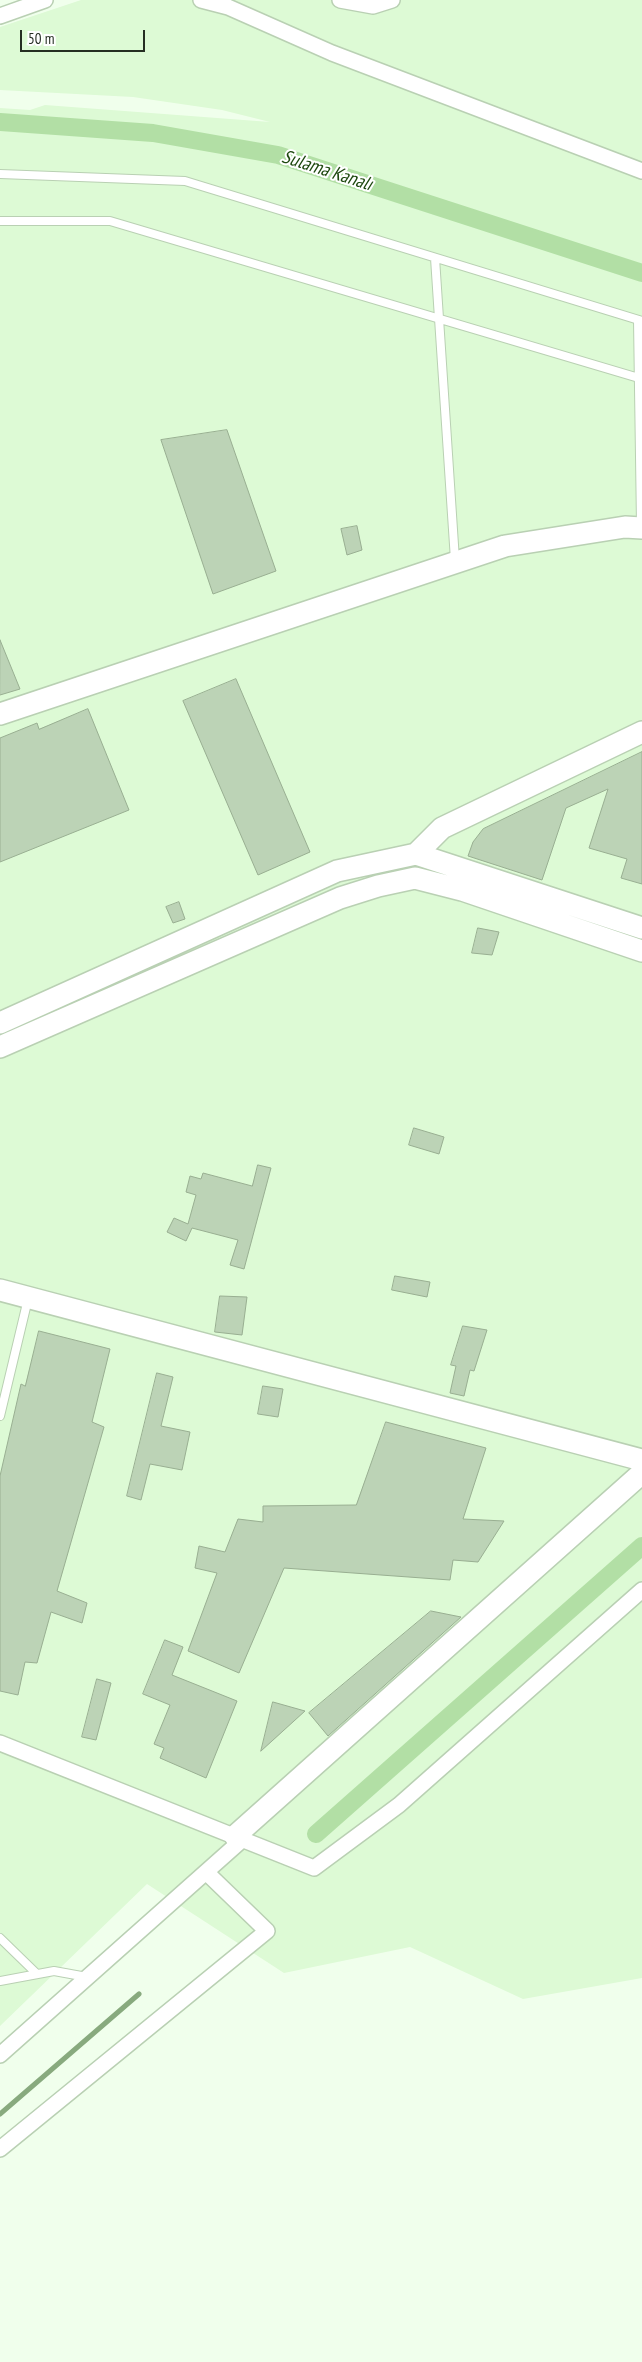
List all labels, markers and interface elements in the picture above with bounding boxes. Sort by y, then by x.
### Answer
scale bar [22,20,148,52]
text: 50 m [28,29,54,48]
water label: Sulama Kanalı [279,146,375,196]

